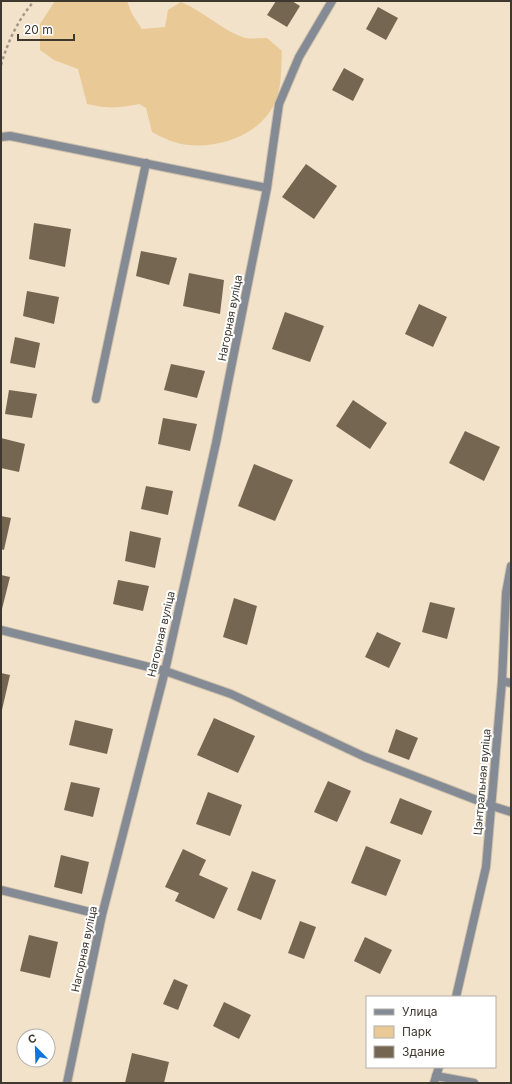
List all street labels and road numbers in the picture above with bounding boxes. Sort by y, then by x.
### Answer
street label: Нагорная вуліца [215,274,245,362]
street label: Нагорная вуліца [144,590,178,678]
street label: Цэнтральная вуліца [470,728,494,836]
street label: Нагорная вуліца [68,905,100,993]

